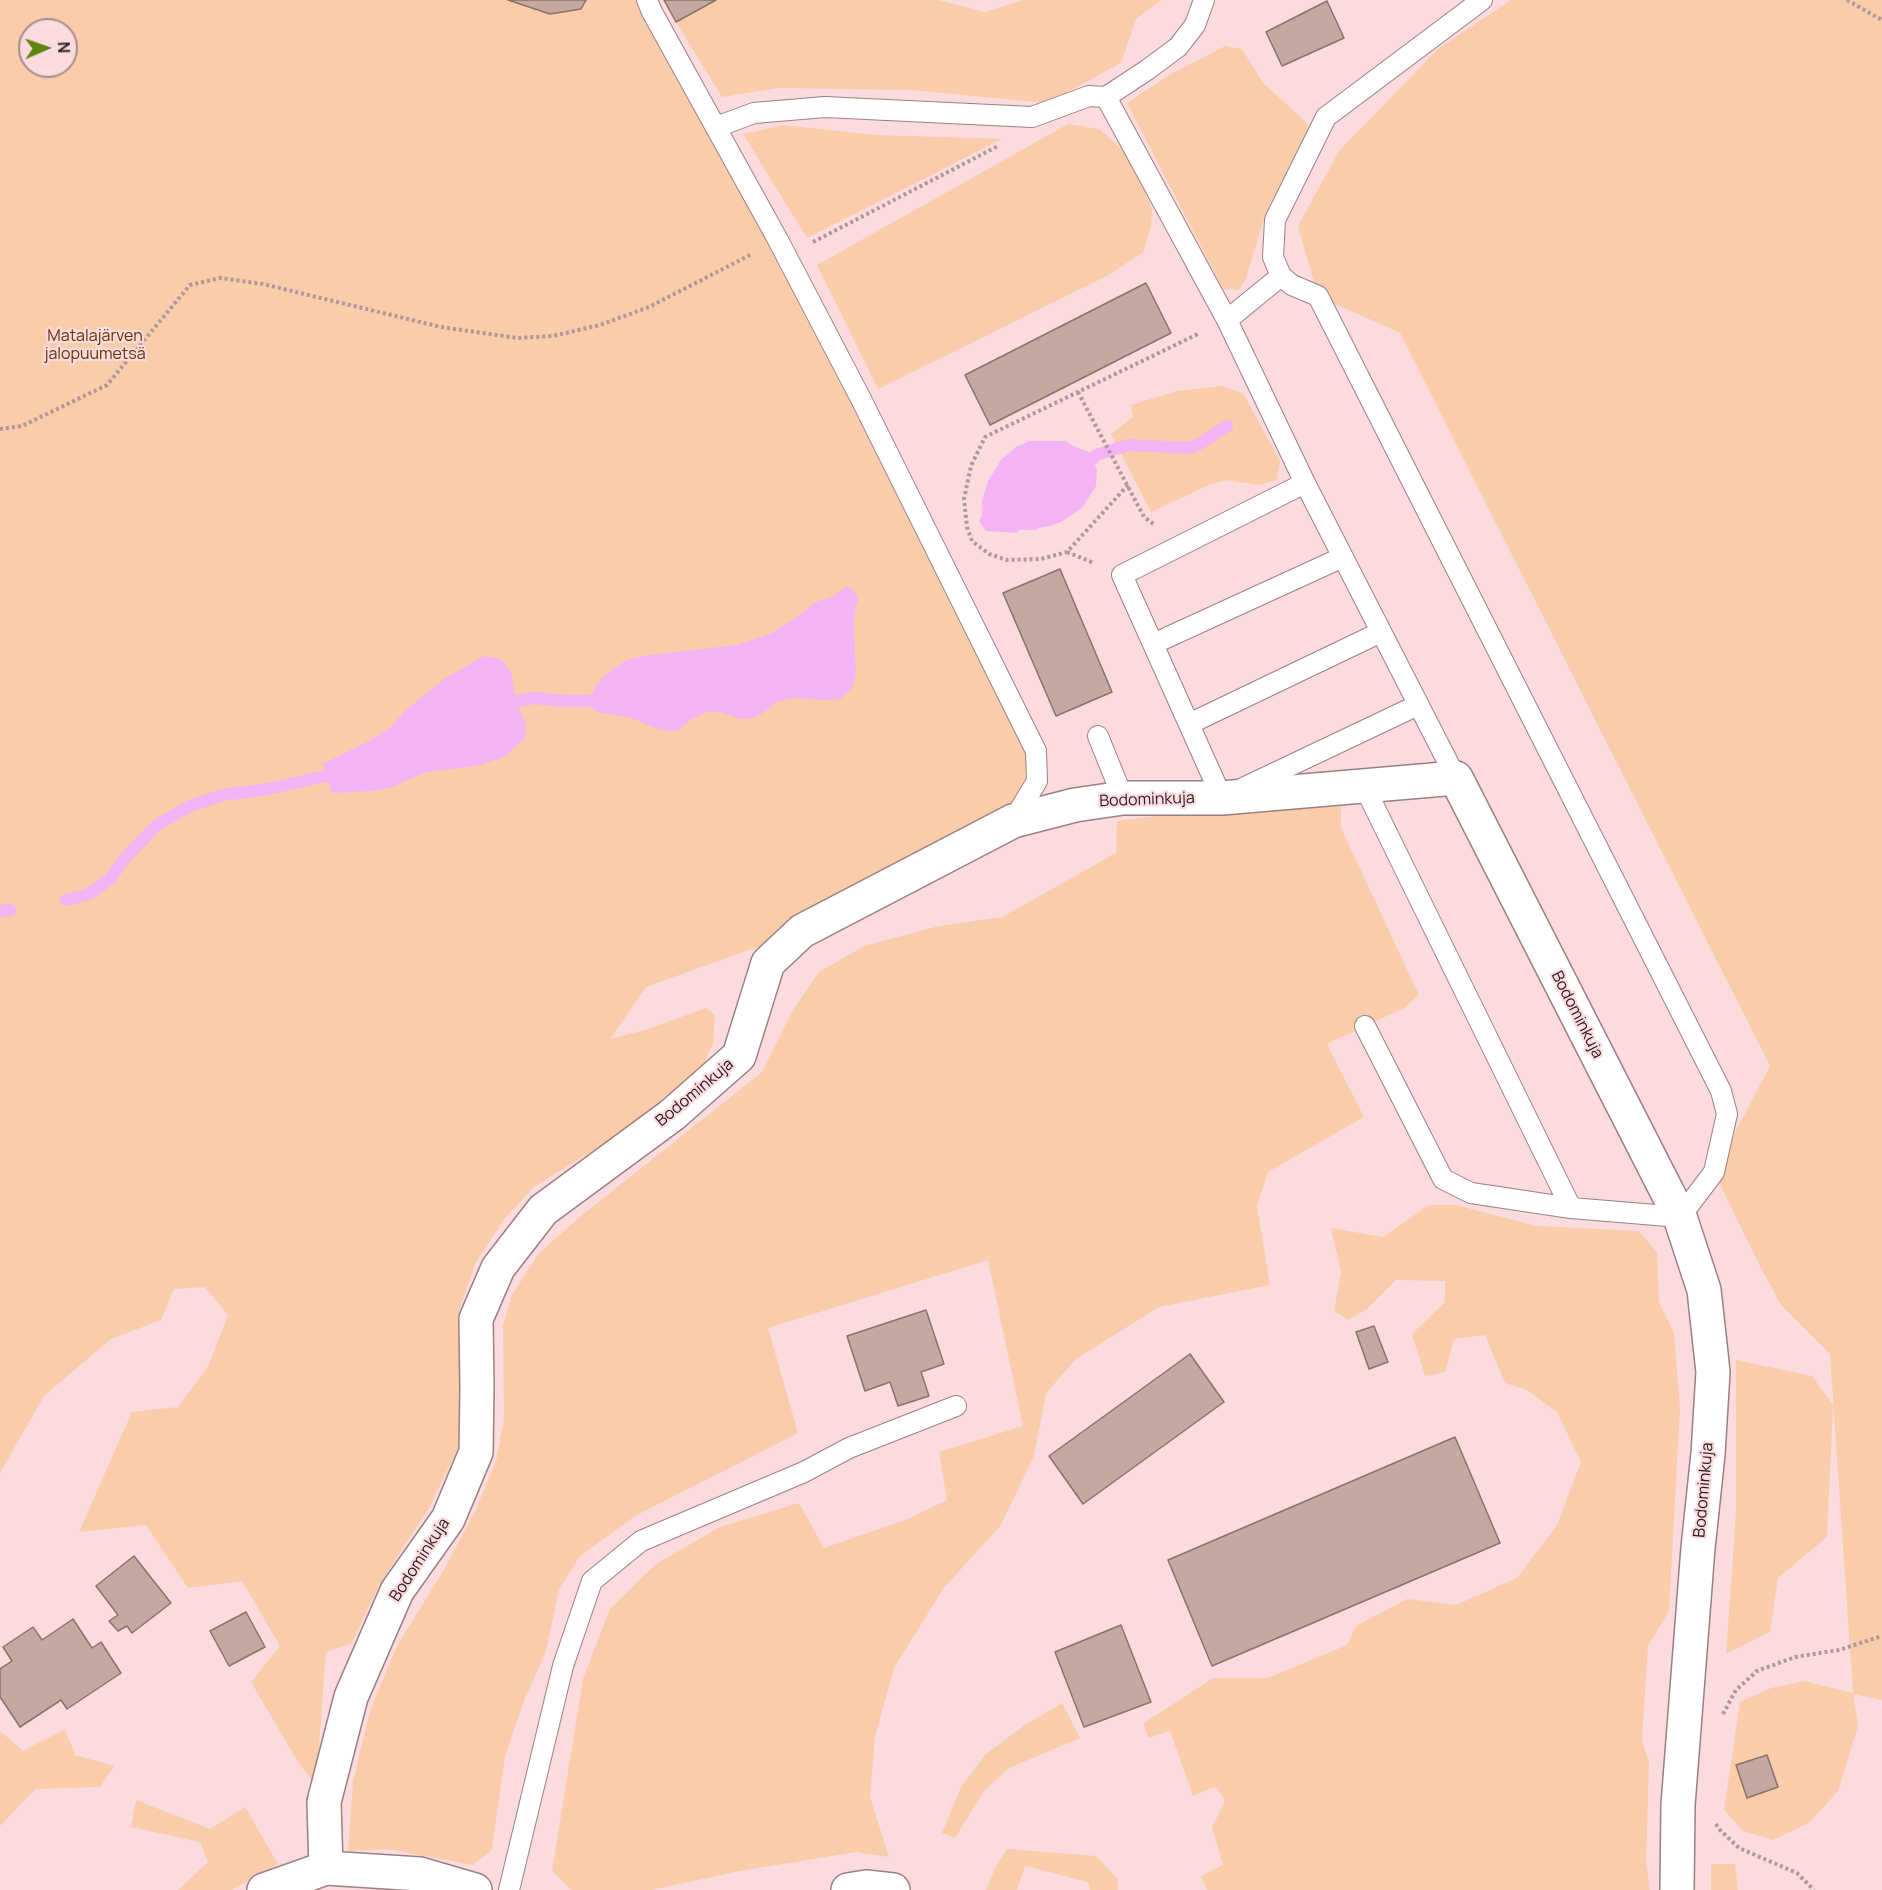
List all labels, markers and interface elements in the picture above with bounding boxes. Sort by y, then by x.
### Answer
north arrow [18,18,78,78]
text: N [53,41,75,54]
park label: Matalajärven jalopuumetsä [44,327,146,365]
street label: Bodominkuja [1099,789,1195,811]
street label: Bodominkuja [1547,968,1607,1062]
street label: Bodominkuja [652,1055,738,1131]
street label: Bodominkuja [1690,1442,1718,1538]
street label: Bodominkuja [386,1515,454,1605]

